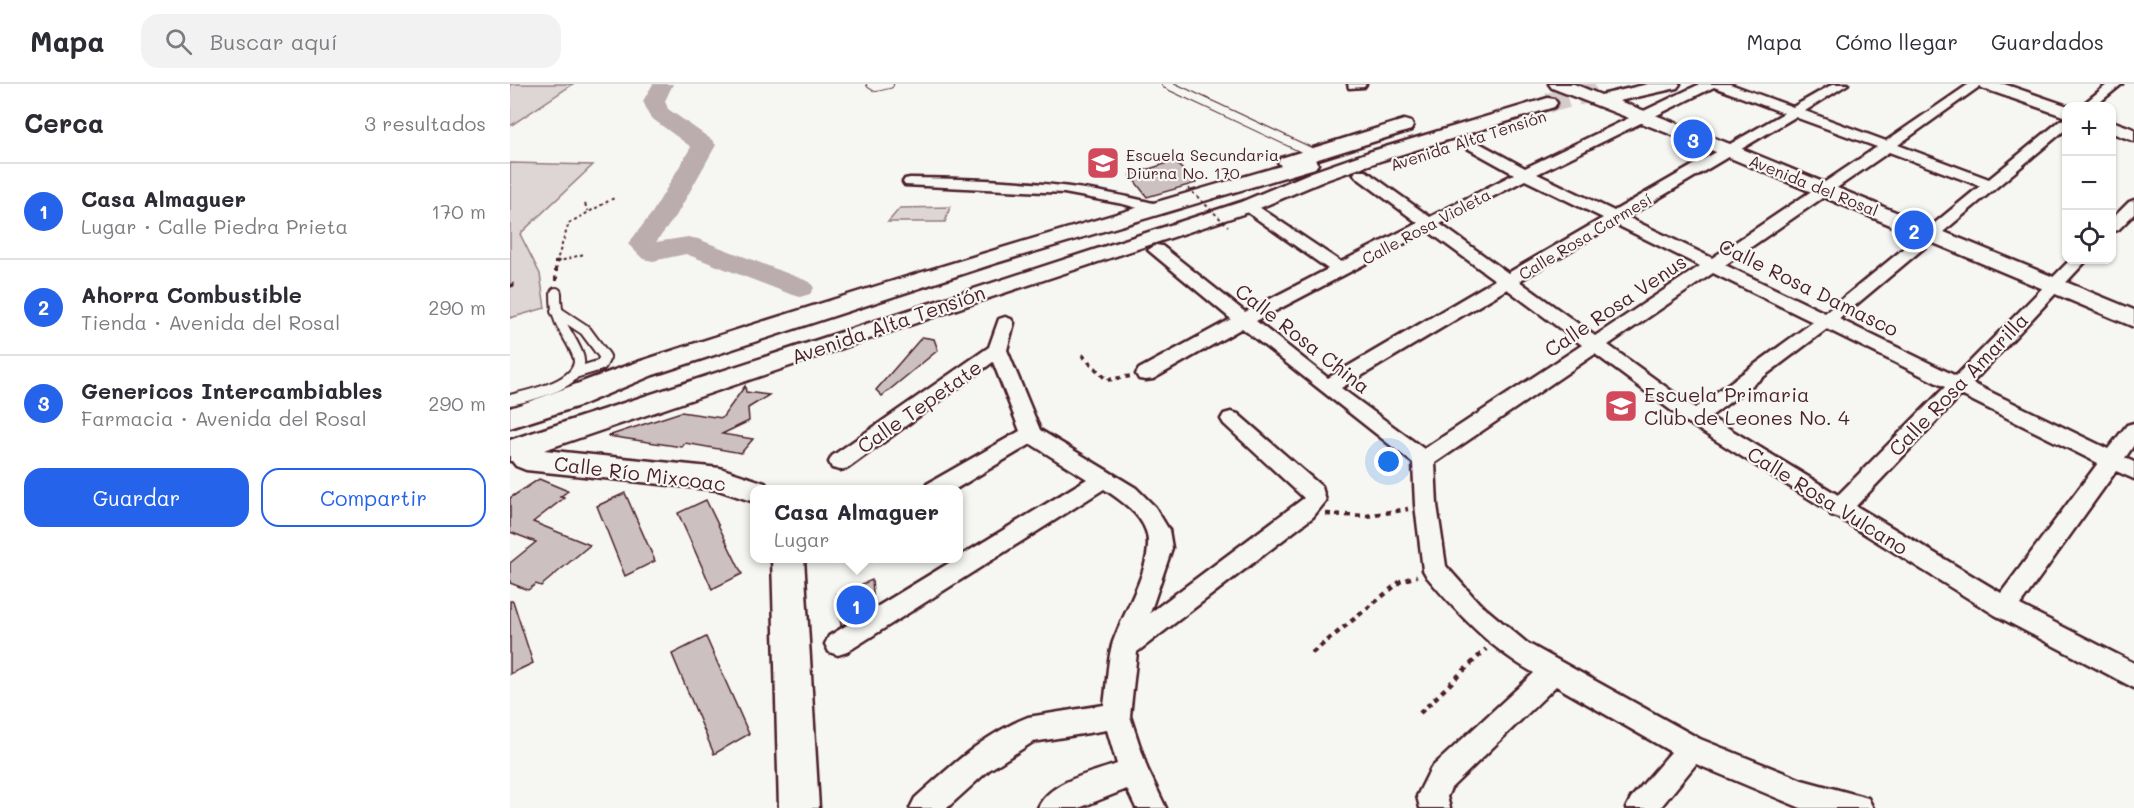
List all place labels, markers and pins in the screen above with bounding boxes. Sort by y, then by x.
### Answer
pin: 3 [1674,116,1712,162]
place label: Escuela Secundaria Diurna No. 170 [1126,144,1279,183]
school or university icon: Escuela Secundaria Diurna No. 170 [1085,145,1121,181]
pin: 2 [1894,208,1934,252]
place label: Escuela Primaria Club de Leones No. 4 [1644,381,1850,430]
school or university icon: Escuela Primaria Club de Leones No. 4 [1603,388,1639,424]
pin: 1 [836,582,876,628]

